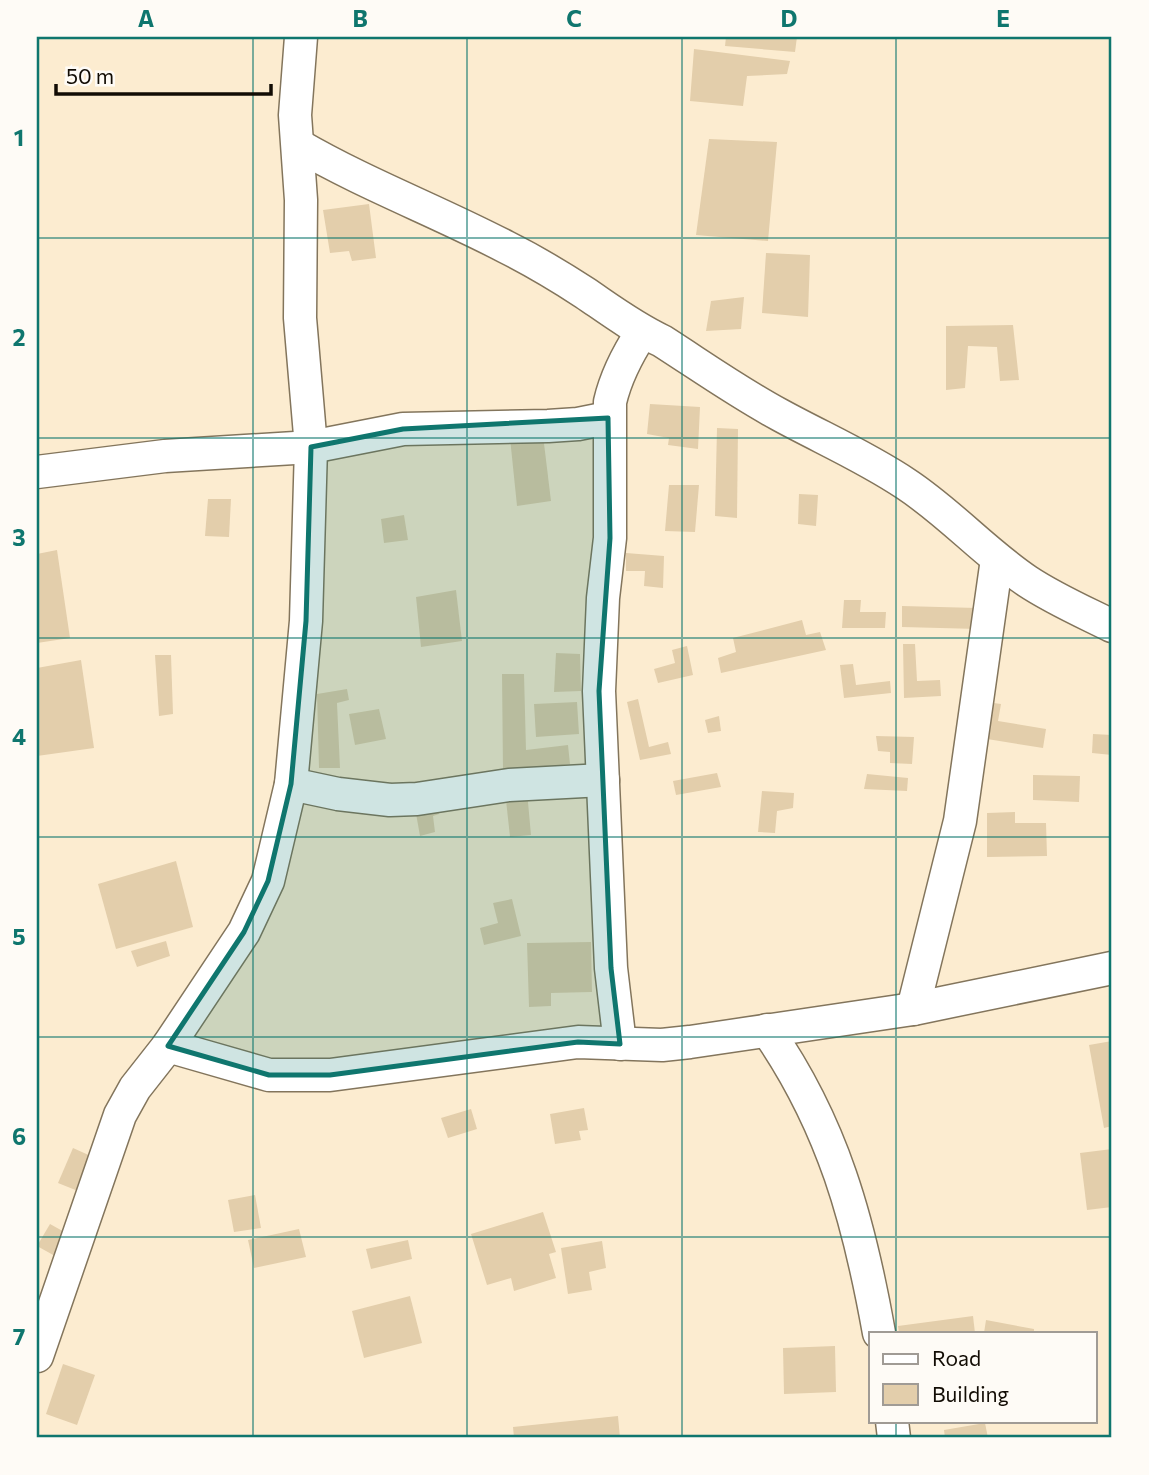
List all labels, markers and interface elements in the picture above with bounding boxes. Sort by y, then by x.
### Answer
text: A [138,4,155,32]
text: B [352,4,368,32]
text: C [566,4,582,32]
text: D [781,4,798,32]
text: E [996,4,1010,32]
scale bar [56,52,271,96]
text: 50 m [66,63,114,88]
text: 1 [14,123,24,151]
text: 2 [12,323,26,351]
text: 3 [12,523,26,551]
text: 4 [12,722,26,750]
text: 5 [12,922,26,950]
text: 6 [12,1122,26,1150]
text: 7 [13,1322,25,1350]
legend [869,1332,1096,1422]
text: Road [932,1345,981,1370]
text: Building [932,1381,1009,1406]

